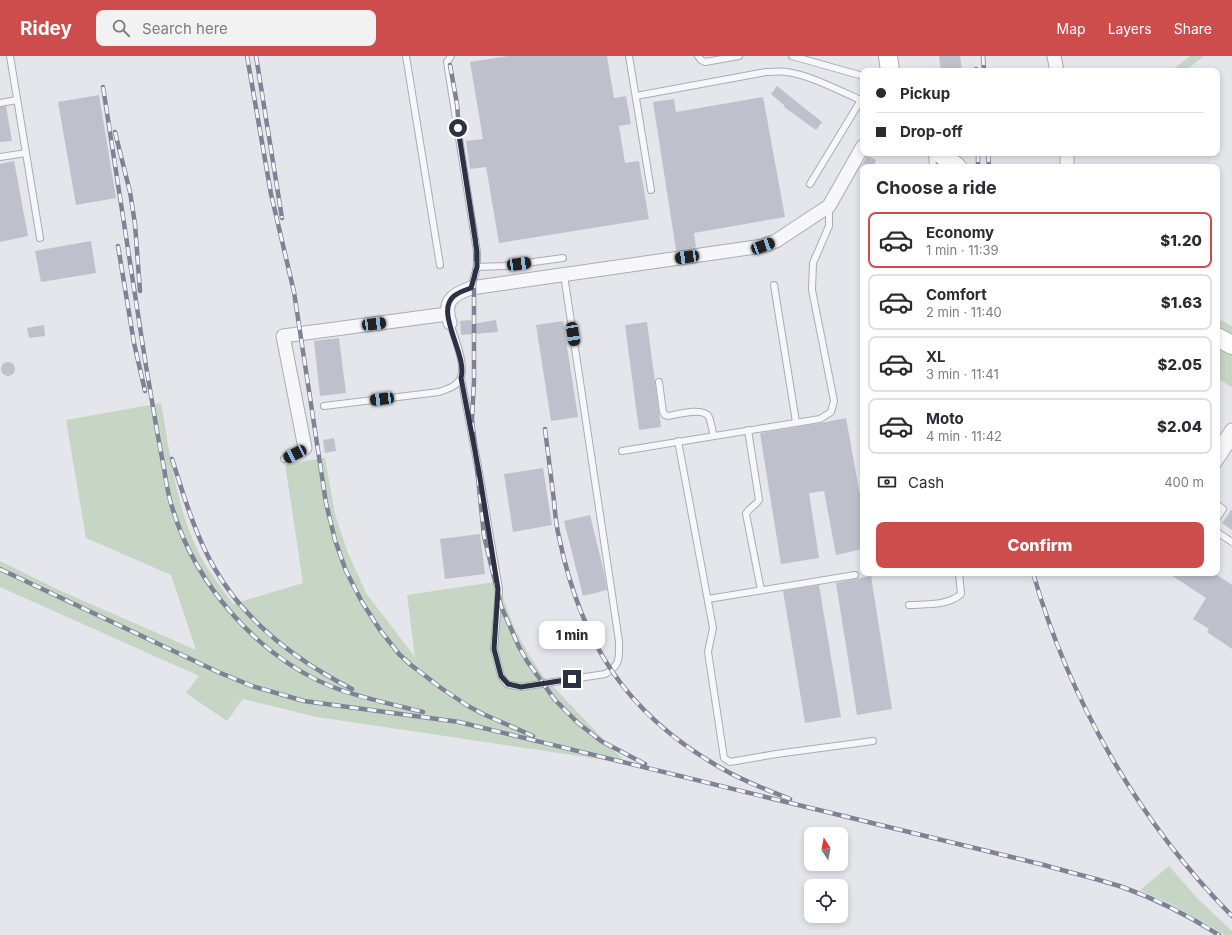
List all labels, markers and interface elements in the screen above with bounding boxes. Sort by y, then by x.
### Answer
search box [96,10,376,46]
text: Ridey [20,17,72,40]
icon: search [110,17,132,39]
text: Search here [142,19,228,38]
text: Map [1057,20,1086,37]
text: Layers [1108,20,1152,37]
text: Share [1174,20,1212,37]
text: Pickup [900,84,950,103]
route start [449,119,467,137]
text: Drop-off [900,122,963,141]
text: Choose a ride [876,177,997,198]
icon: car [878,222,914,258]
text: Economy [926,223,994,242]
text: $1.20 [1160,231,1202,250]
car [750,236,776,256]
text: 1 min · 11:39 [926,242,999,258]
car [674,249,700,265]
car [506,256,532,272]
icon: car [878,284,914,320]
text: Comfort [926,285,987,304]
text: $1.63 [1161,293,1202,312]
text: 2 min · 11:40 [926,304,1002,320]
car [361,317,387,331]
car [565,321,581,347]
icon: car [878,346,914,382]
text: XL [926,347,946,366]
text: $2.05 [1158,355,1202,374]
text: 3 min · 11:41 [926,366,999,382]
car [369,392,395,406]
icon: car [878,408,914,444]
text: Moto [926,409,964,428]
text: $2.04 [1157,417,1202,436]
text: 4 min · 11:42 [926,428,1002,444]
car [282,443,308,465]
icon: cash [876,471,898,493]
text: Cash [908,473,944,492]
text: 400 m [1164,474,1204,490]
button: Confirm [876,522,1204,568]
callout: 1 min [539,621,605,649]
text: 1 min [556,627,588,643]
route end [563,670,581,688]
north arrow [804,827,848,871]
map controls [804,827,848,923]
button: locate [804,879,848,923]

